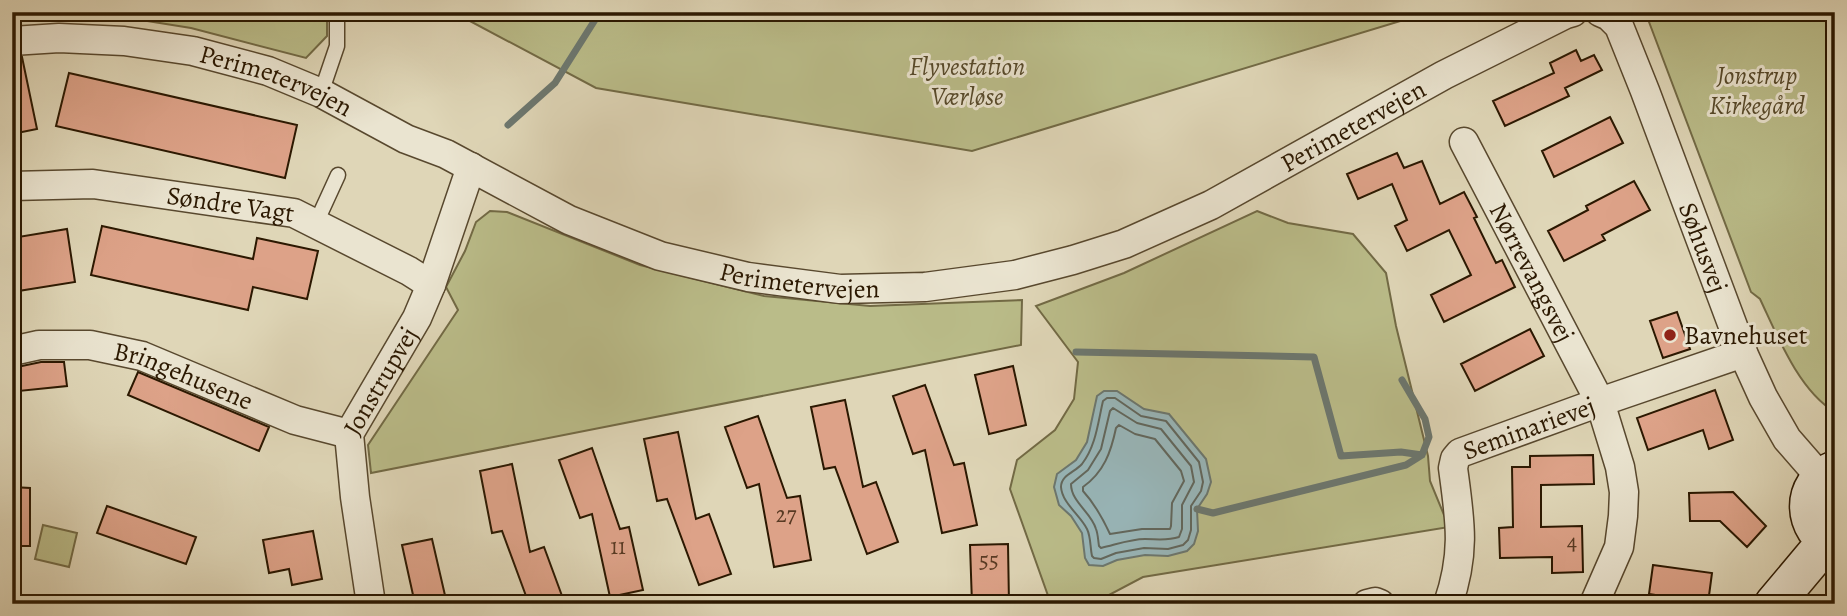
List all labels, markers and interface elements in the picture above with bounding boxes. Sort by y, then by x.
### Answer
street label: Perimetervejen [196,37,359,125]
park label: Flyvestation Værløse [909,49,1025,114]
park label: Jonstrup Kirkegård [1709,58,1805,123]
street label: Perimetervejen [1274,72,1432,181]
street label: Søndre Vagt [164,178,297,231]
street label: Nørrevangsvej [1481,197,1583,348]
street label: Søhusvej [1670,197,1736,298]
street label: Perimetervejen [716,254,880,307]
place label: Bavnehuset [1684,318,1808,353]
street label: Jonstrupvej [335,320,426,442]
marker: Bavnehuset [1662,327,1678,343]
street label: Bringehusene [110,333,258,419]
street label: Seminarievej [1458,388,1600,469]
house number: 27 [776,499,797,530]
house number: 4 [1567,526,1577,557]
house number: 11 [610,531,626,562]
house number: 55 [979,545,999,576]

